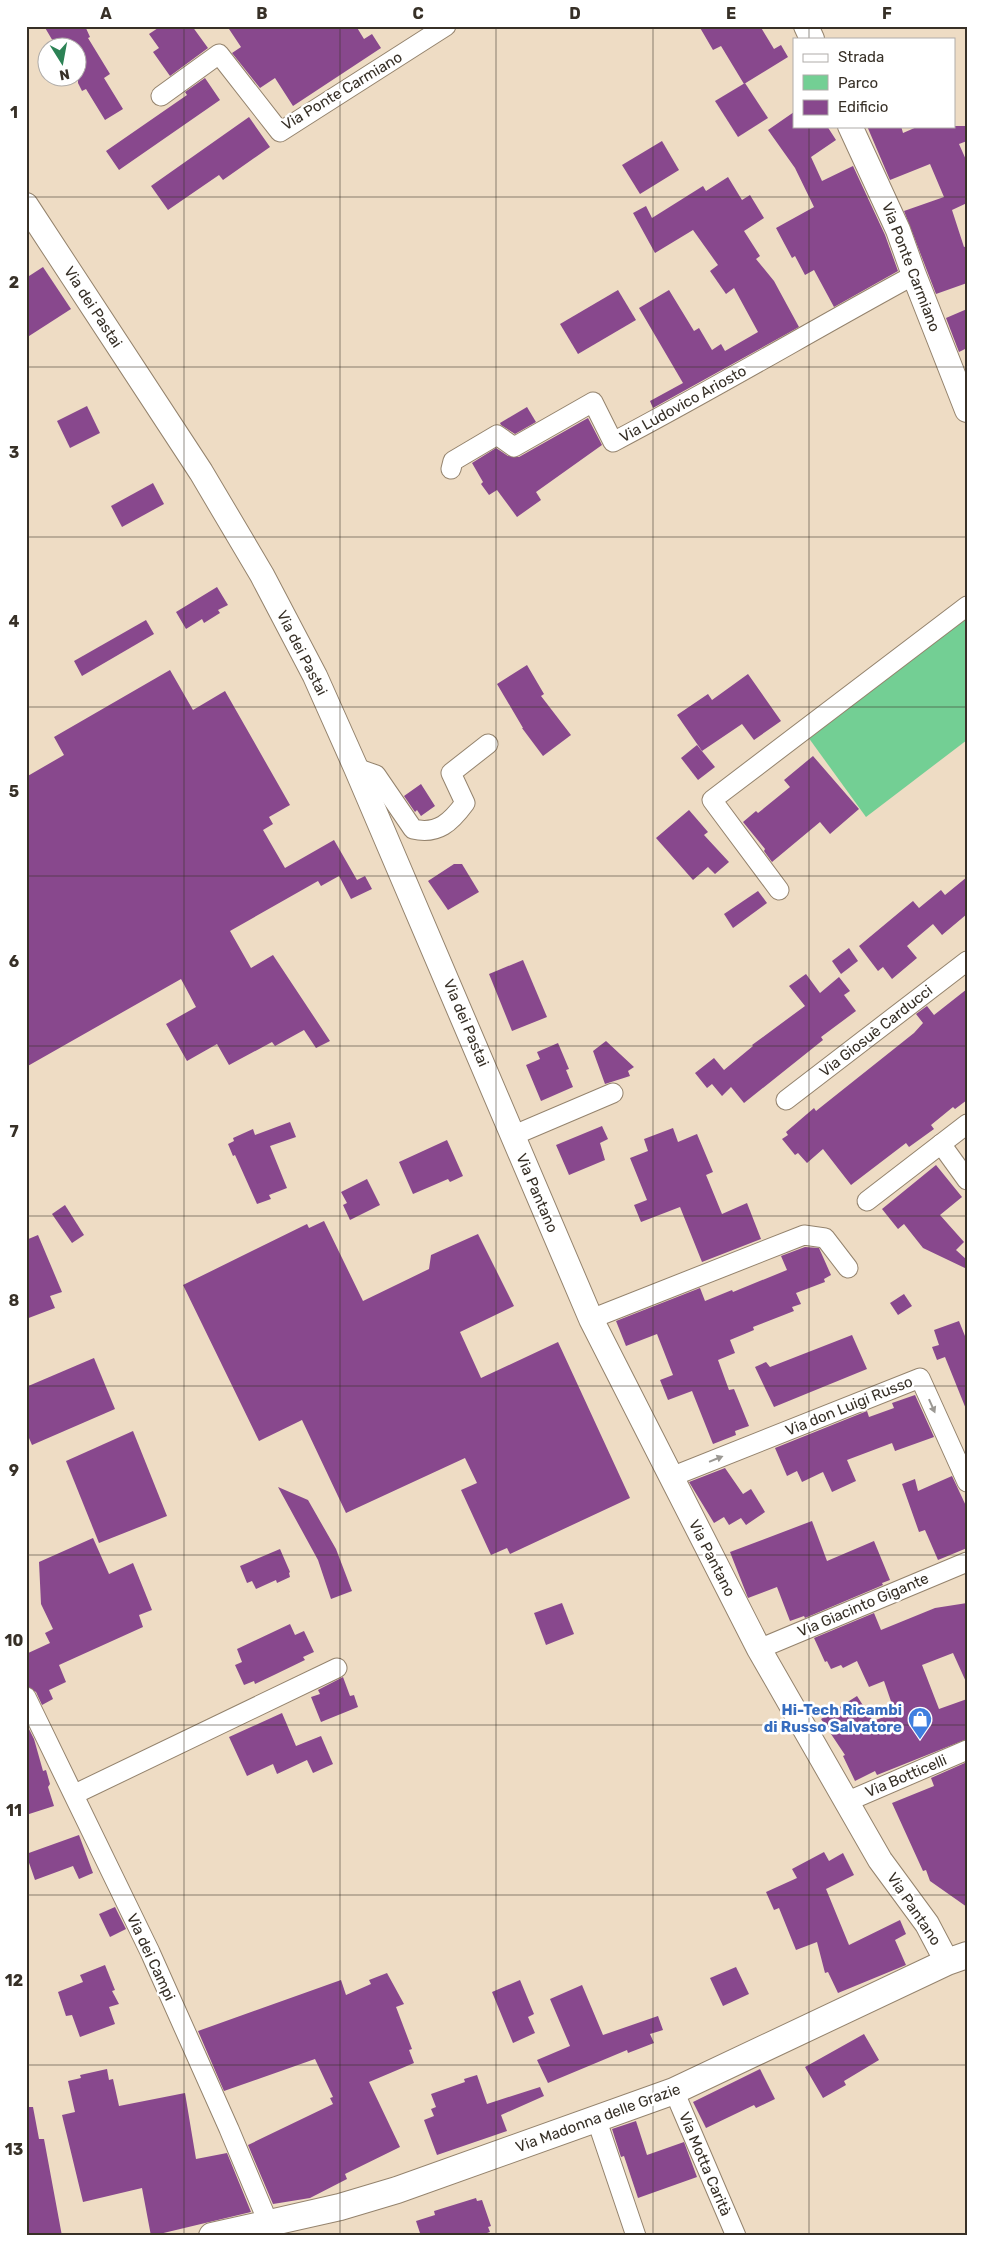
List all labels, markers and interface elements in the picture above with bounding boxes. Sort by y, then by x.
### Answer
text: A [100,4,112,23]
text: B [256,4,268,23]
text: C [412,4,424,23]
text: D [569,4,581,23]
text: E [726,4,736,23]
text: F [882,4,892,23]
north arrow [38,38,88,88]
legend [793,38,956,128]
street label: Via Ponte Carmiano [279,48,405,134]
text: Strada [838,48,884,66]
text: N [58,65,71,84]
text: Parco [838,74,878,92]
text: Edificio [838,98,888,116]
text: 1 [10,103,18,122]
street label: Via Ponte Carmiano [878,200,944,334]
street label: Via dei Pastai [60,263,126,351]
text: 2 [9,273,19,292]
street label: Via Ludovico Ariosto [617,362,749,446]
text: 3 [9,443,19,462]
street label: Via dei Pastai [273,607,331,699]
text: 4 [9,612,20,631]
text: 5 [9,782,19,801]
text: 6 [9,952,19,971]
street label: Via dei Pastai [440,977,492,1069]
street label: Via Giosuè Carducci [816,981,936,1081]
text: 7 [9,1122,19,1141]
street label: Via Pantano [512,1151,562,1235]
text: 8 [9,1291,20,1310]
street label: Via don Luigi Russo [783,1372,915,1440]
one-way arrow [929,1399,937,1413]
one-way arrow [709,1455,723,1463]
text: 9 [9,1461,19,1480]
street label: Via Pantano [685,1517,739,1599]
street label: Via Giacinto Gigante [795,1569,931,1641]
text: 10 [5,1631,24,1650]
place label: Hi-Tech Ricambi di Russo Salvatore [764,1701,902,1736]
shop icon: Hi-Tech Ricambi di Russo Salvatore [907,1706,933,1740]
street label: Via Botticelli [862,1751,950,1801]
text: 11 [6,1801,22,1820]
street label: Via Pantano [883,1869,945,1949]
street label: Via dei Campi [123,1911,179,2003]
text: 12 [5,1971,23,1990]
street label: Via Madonna delle Grazie [513,2080,683,2156]
street label: Via Motta Carità [675,2109,735,2219]
text: 13 [5,2140,23,2159]

